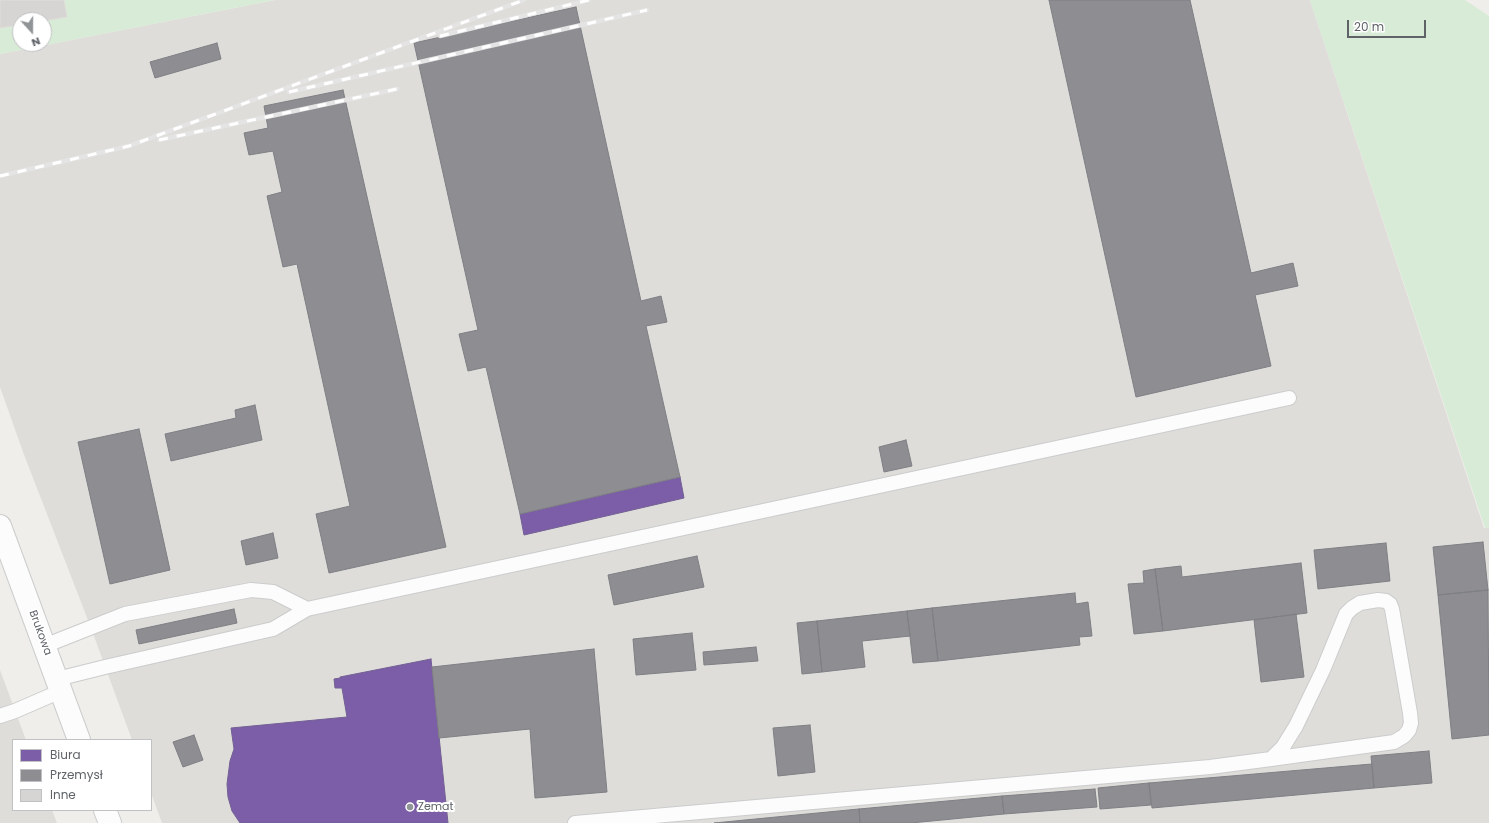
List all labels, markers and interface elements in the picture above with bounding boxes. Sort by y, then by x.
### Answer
north arrow [12,12,52,52]
scale bar [1349,12,1428,38]
text: 20 m [1354,18,1384,35]
text: N [29,33,43,51]
street label: Brukowa [26,609,54,657]
legend [12,739,152,811]
text: Biura [50,746,81,763]
text: Przemysł [50,766,103,783]
text: Inne [50,786,76,803]
place label: Zemat [418,800,454,814]
marker: Zemat [405,802,415,812]

